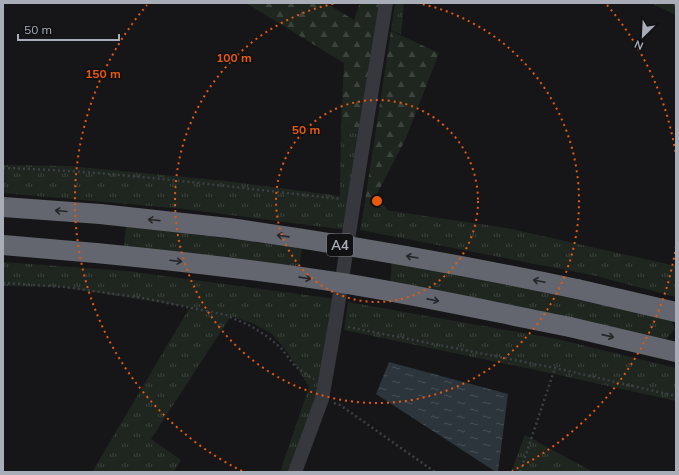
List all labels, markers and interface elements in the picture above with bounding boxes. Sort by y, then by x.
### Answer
scale bar [18,16,119,42]
north arrow [623,16,663,56]
text: 50 m [24,22,52,37]
text: N [632,37,646,53]
text: 100 m [216,50,252,65]
text: 150 m [85,66,121,81]
text: 50 m [292,122,320,137]
centre of rings [370,194,384,208]
one-way arrow [55,208,68,215]
one-way arrow [148,216,161,224]
one-way arrow [277,232,290,240]
road number: A4 [327,234,353,256]
one-way arrow [406,253,419,261]
one-way arrow [170,257,183,265]
one-way arrow [298,274,311,282]
one-way arrow [533,277,546,285]
one-way arrow [427,296,440,304]
one-way arrow [601,332,614,340]

